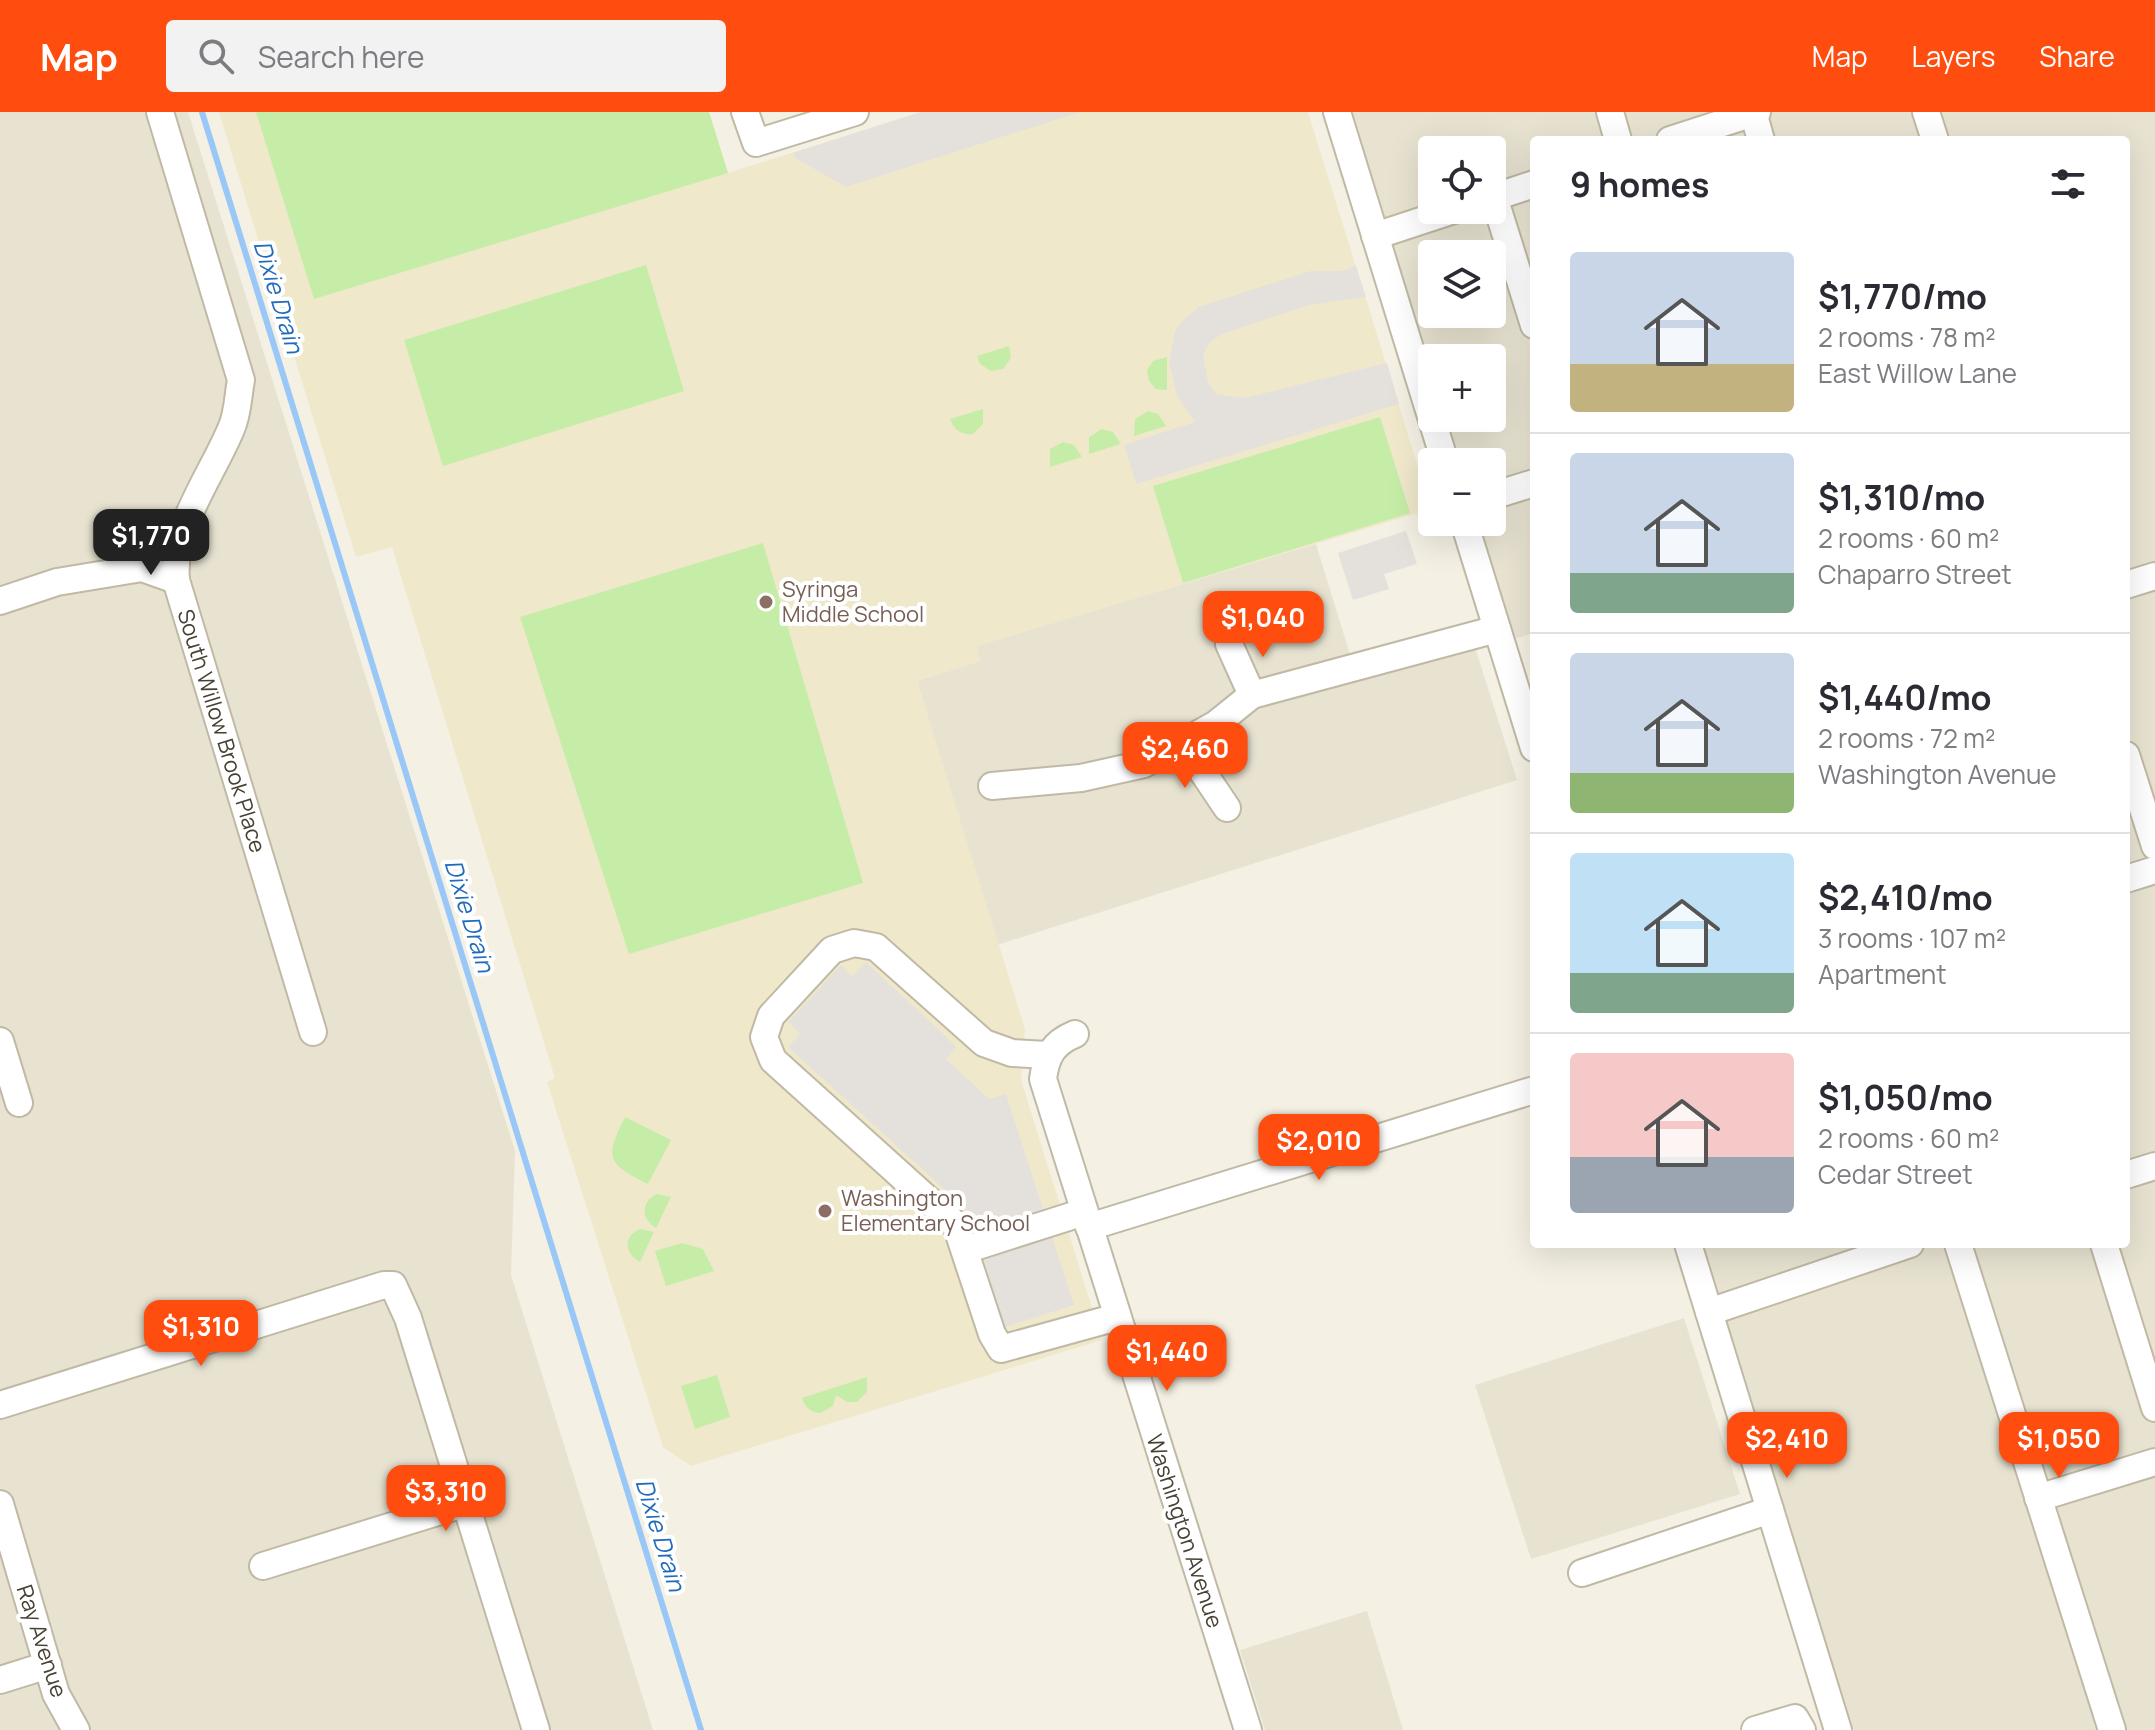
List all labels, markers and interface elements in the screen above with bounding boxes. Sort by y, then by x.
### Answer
search box [166,20,726,92]
text: Map [40,30,118,82]
icon: search [194,34,238,78]
text: Search here [258,36,425,77]
text: Map [1812,37,1868,75]
text: Layers [1912,37,1995,75]
text: Share [2039,37,2115,75]
map controls [1418,136,1506,536]
button: locate [1418,136,1506,224]
text: 9 homes [1570,161,1709,207]
icon: filters [2046,162,2090,206]
water label: Dixie Drain [247,236,312,358]
button: layers [1418,240,1506,328]
text: $1,770/mo [1818,273,1987,319]
icon: home [1634,284,1730,380]
text: 2 rooms · 78 m² [1818,319,1996,355]
button: + [1418,344,1506,432]
text: East Willow Lane [1818,355,2017,391]
button: − [1418,448,1506,536]
text: $1,310/mo [1818,474,1985,520]
icon: home [1634,485,1730,581]
pin: $1,770 [86,509,216,577]
text: $1,770 [111,517,191,553]
text: 2 rooms · 60 m² [1818,520,2000,556]
text: Chaparro Street [1818,556,2012,592]
place label: Syringa Middle School [782,574,924,629]
pin: $1,040 [1198,591,1328,659]
marker: Syringa Middle School [757,593,775,611]
text: $1,040 [1221,599,1305,635]
street label: South Willow Brook Place [171,606,273,857]
text: $1,440/mo [1818,674,1992,720]
icon: home [1634,685,1730,781]
text: 2 rooms · 72 m² [1818,720,1995,756]
pin: $2,460 [1120,722,1250,790]
text: $2,460 [1141,730,1229,766]
text: Washington Avenue [1818,756,2057,792]
water label: Dixie Drain [438,855,503,977]
text: $2,410/mo [1818,874,1993,920]
icon: home [1634,885,1730,981]
text: 3 rooms · 107 m² [1818,920,2006,956]
text: Apartment [1818,956,1947,992]
text: $1,050/mo [1818,1074,1993,1120]
icon: home [1634,1085,1730,1181]
pin: $2,010 [1254,1114,1384,1182]
text: 2 rooms · 60 m² [1818,1120,2000,1156]
text: $2,010 [1276,1122,1362,1158]
text: Cedar Street [1818,1156,1973,1192]
place label: Washington Elementary School [841,1183,1030,1238]
marker: Washington Elementary School [816,1202,834,1220]
pin: $1,310 [136,1300,266,1368]
text: $1,310 [162,1308,240,1344]
pin: $1,440 [1102,1325,1232,1393]
text: $1,440 [1126,1333,1209,1369]
pin: $2,410 [1722,1412,1852,1480]
pin: $1,050 [1994,1412,2124,1480]
text: $2,410 [1745,1420,1829,1456]
text: $1,050 [2017,1420,2101,1456]
street label: Washington Avenue [1140,1430,1230,1632]
pin: $3,310 [381,1465,511,1533]
text: $3,310 [405,1473,487,1509]
water label: Dixie Drain [629,1474,694,1596]
street label: Ray Avenue [10,1581,74,1701]

